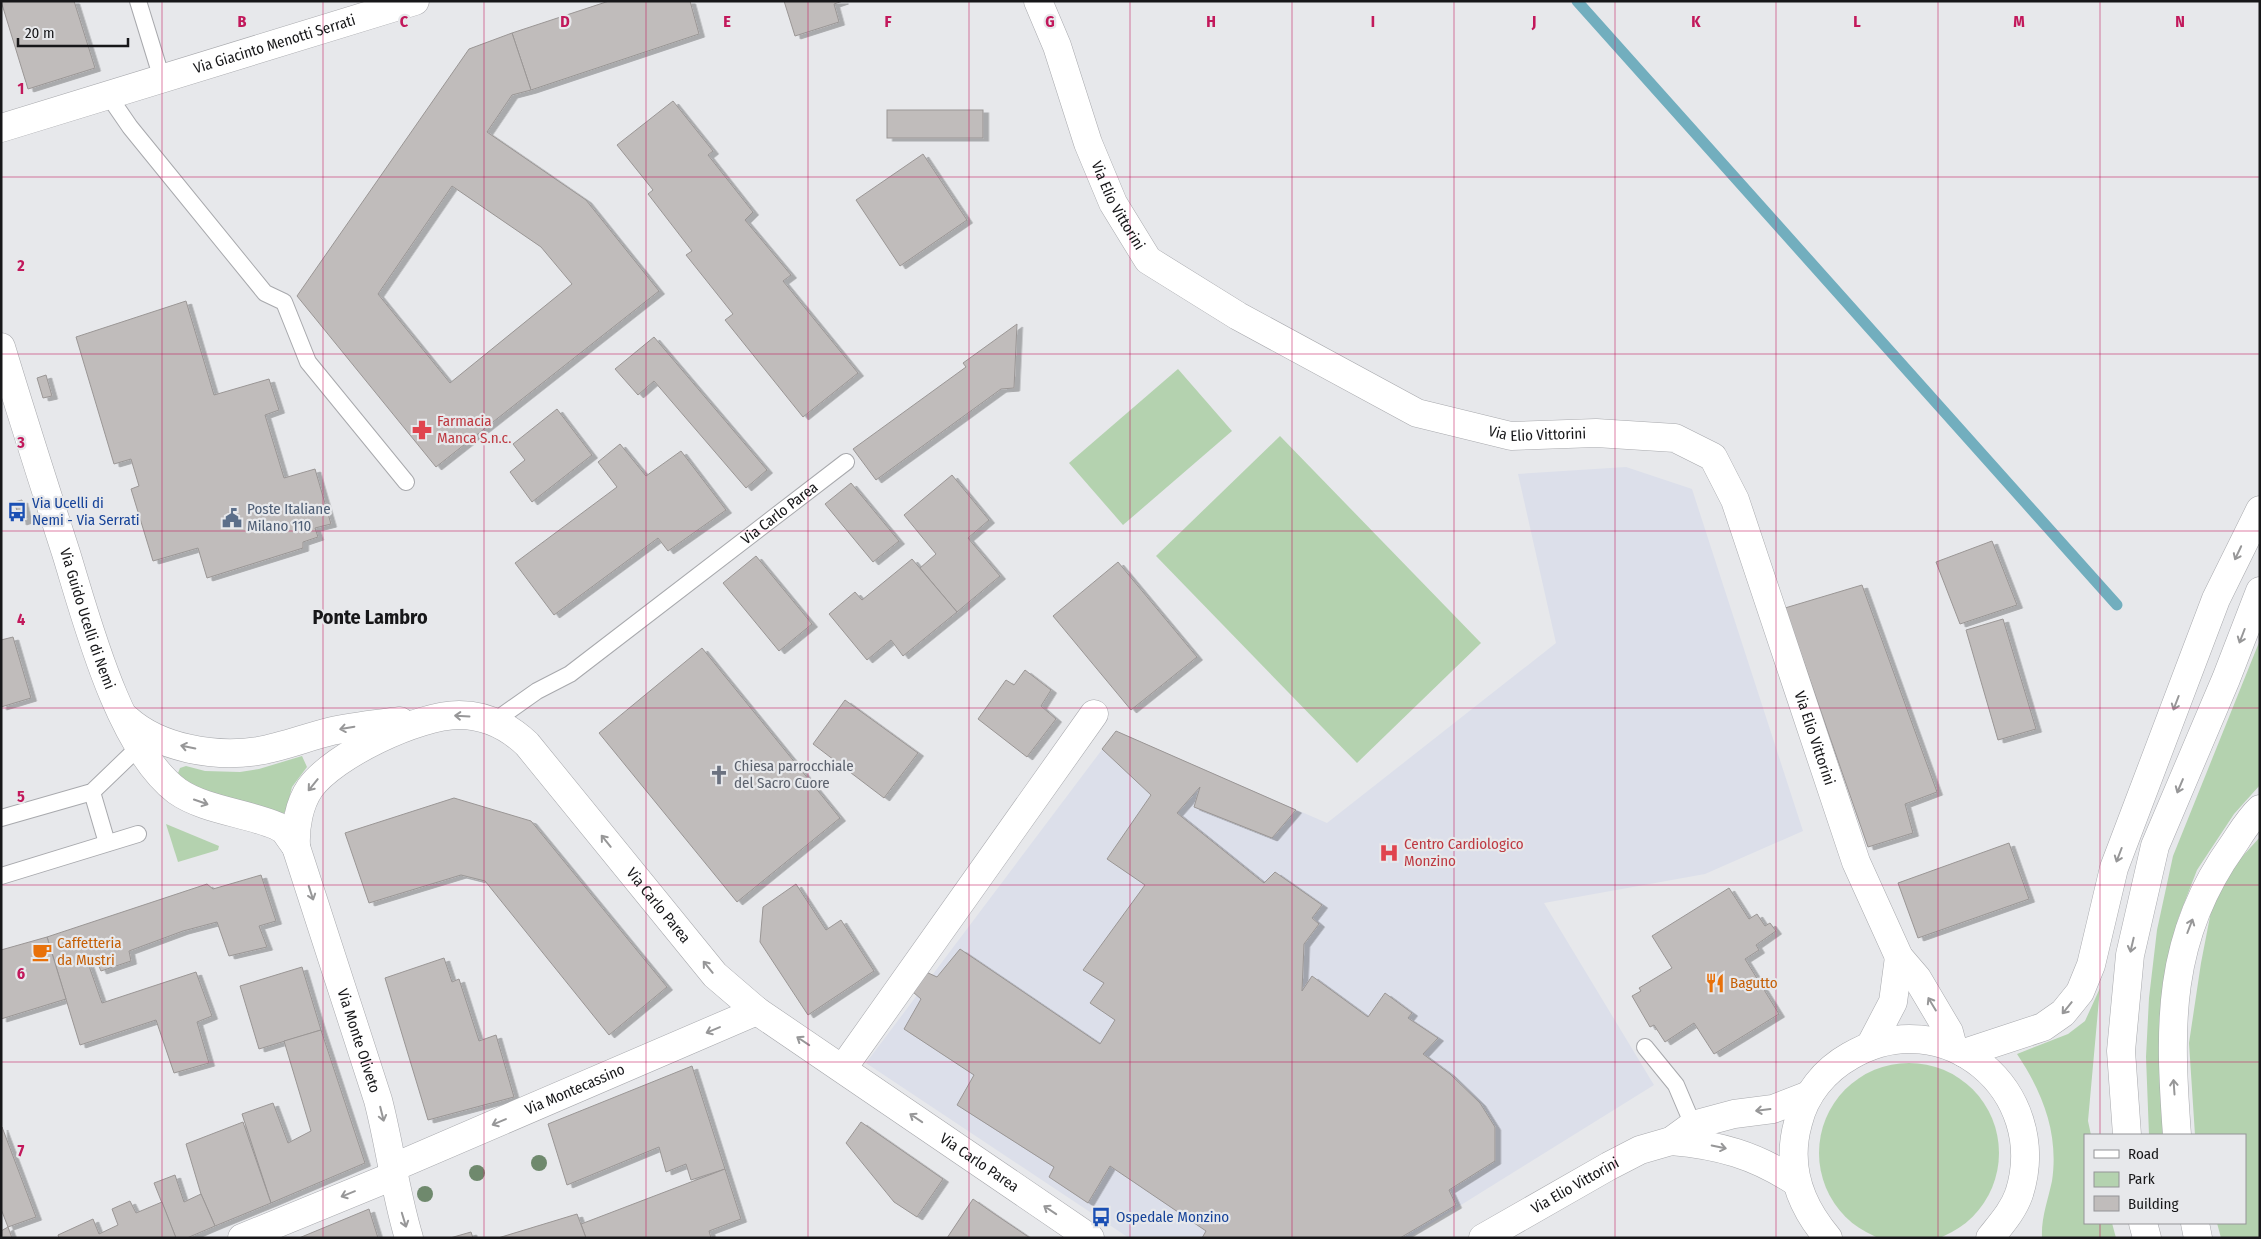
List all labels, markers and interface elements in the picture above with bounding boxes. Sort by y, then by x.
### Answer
street label: Via Giacinto Menotti Serrati [191,11,357,77]
text: B [238,12,247,31]
text: C [400,12,409,31]
text: D [560,12,570,31]
text: E [723,12,731,31]
text: F [884,12,892,31]
text: G [1045,12,1055,31]
text: H [1206,12,1216,31]
text: I [1371,12,1375,31]
text: J [1531,12,1536,31]
text: K [1691,12,1701,31]
text: L [1853,12,1861,31]
text: M [2013,12,2025,31]
text: N [2175,12,2185,31]
scale bar [18,15,128,47]
text: 20 m [25,24,55,42]
text: 1 [18,79,24,98]
street label: Via Elio Vittorini [1087,158,1149,253]
text: 2 [16,256,25,275]
place label: Farmacia Manca S.n.c. [437,412,511,447]
pharmacy icon: Farmacia Manca S.n.c. [411,419,433,441]
street label: Via Elio Vittorini [1487,422,1586,445]
text: 3 [16,433,25,452]
street label: Via Carlo Parea [738,478,821,548]
place label: Via Ucelli di Nemi - Via Serrati [32,494,140,529]
place label: Poste Italiane Milano 110 [247,500,331,535]
bus stop icon: Via Ucelli di Nemi - Via Serrati [6,501,28,523]
public building icon: Poste Italiane Milano 110 [221,507,243,529]
one-way arrow [2232,545,2242,560]
street label: Via Guido Ucelli di Nemi [56,546,119,692]
district label: Ponte Lambro [312,605,428,629]
text: 4 [17,610,25,629]
one-way arrow [2237,628,2246,643]
street label: Via Elio Vittorini [1791,689,1839,787]
one-way arrow [2171,696,2180,711]
one-way arrow [454,711,470,720]
one-way arrow [340,724,356,734]
one-way arrow [181,742,197,751]
place label: Chiesa parrocchiale del Sacro Cuore [734,757,854,792]
church icon: Chiesa parrocchiale del Sacro Cuore [708,764,730,786]
one-way arrow [2175,778,2185,793]
one-way arrow [308,779,319,792]
text: 5 [17,787,25,806]
one-way arrow [192,798,208,807]
one-way arrow [600,834,611,847]
place label: Centro Cardiologico Monzino [1404,835,1524,870]
hospital icon: Centro Cardiologico Monzino [1378,842,1400,864]
one-way arrow [2113,847,2123,862]
street label: Via Carlo Parea [623,864,694,947]
one-way arrow [307,885,317,901]
one-way arrow [2186,919,2195,934]
place label: Caffetteria da Mustri [57,934,122,969]
one-way arrow [2127,936,2136,952]
cafe icon: Caffetteria da Mustri [31,941,53,963]
one-way arrow [703,961,714,974]
text: 6 [17,964,25,983]
restaurant icon: Bagutto [1704,972,1726,994]
place label: Bagutto [1730,974,1778,992]
street label: Via Monte Oliveto [334,986,384,1095]
one-way arrow [1927,997,1937,1011]
one-way arrow [2062,1001,2073,1014]
one-way arrow [706,1026,721,1036]
one-way arrow [796,1036,810,1046]
street label: Via Montecassino [522,1060,627,1119]
one-way arrow [2169,1079,2178,1095]
one-way arrow [1755,1105,1771,1115]
one-way arrow [378,1106,387,1122]
one-way arrow [909,1113,923,1123]
one-way arrow [492,1117,507,1127]
street label: Via Carlo Parea [936,1129,1022,1196]
legend [2084,1134,2246,1224]
text: 7 [18,1141,25,1160]
one-way arrow [1711,1143,1727,1152]
text: Road [2128,1145,2159,1163]
street label: Via Elio Vittorini [1528,1153,1622,1218]
text: Park [2128,1170,2155,1188]
one-way arrow [341,1190,356,1199]
text: Building [2128,1195,2179,1213]
one-way arrow [1043,1205,1057,1215]
bus stop icon: Ospedale Monzino [1090,1206,1112,1228]
place label: Ospedale Monzino [1116,1208,1229,1226]
one-way arrow [399,1212,409,1228]

